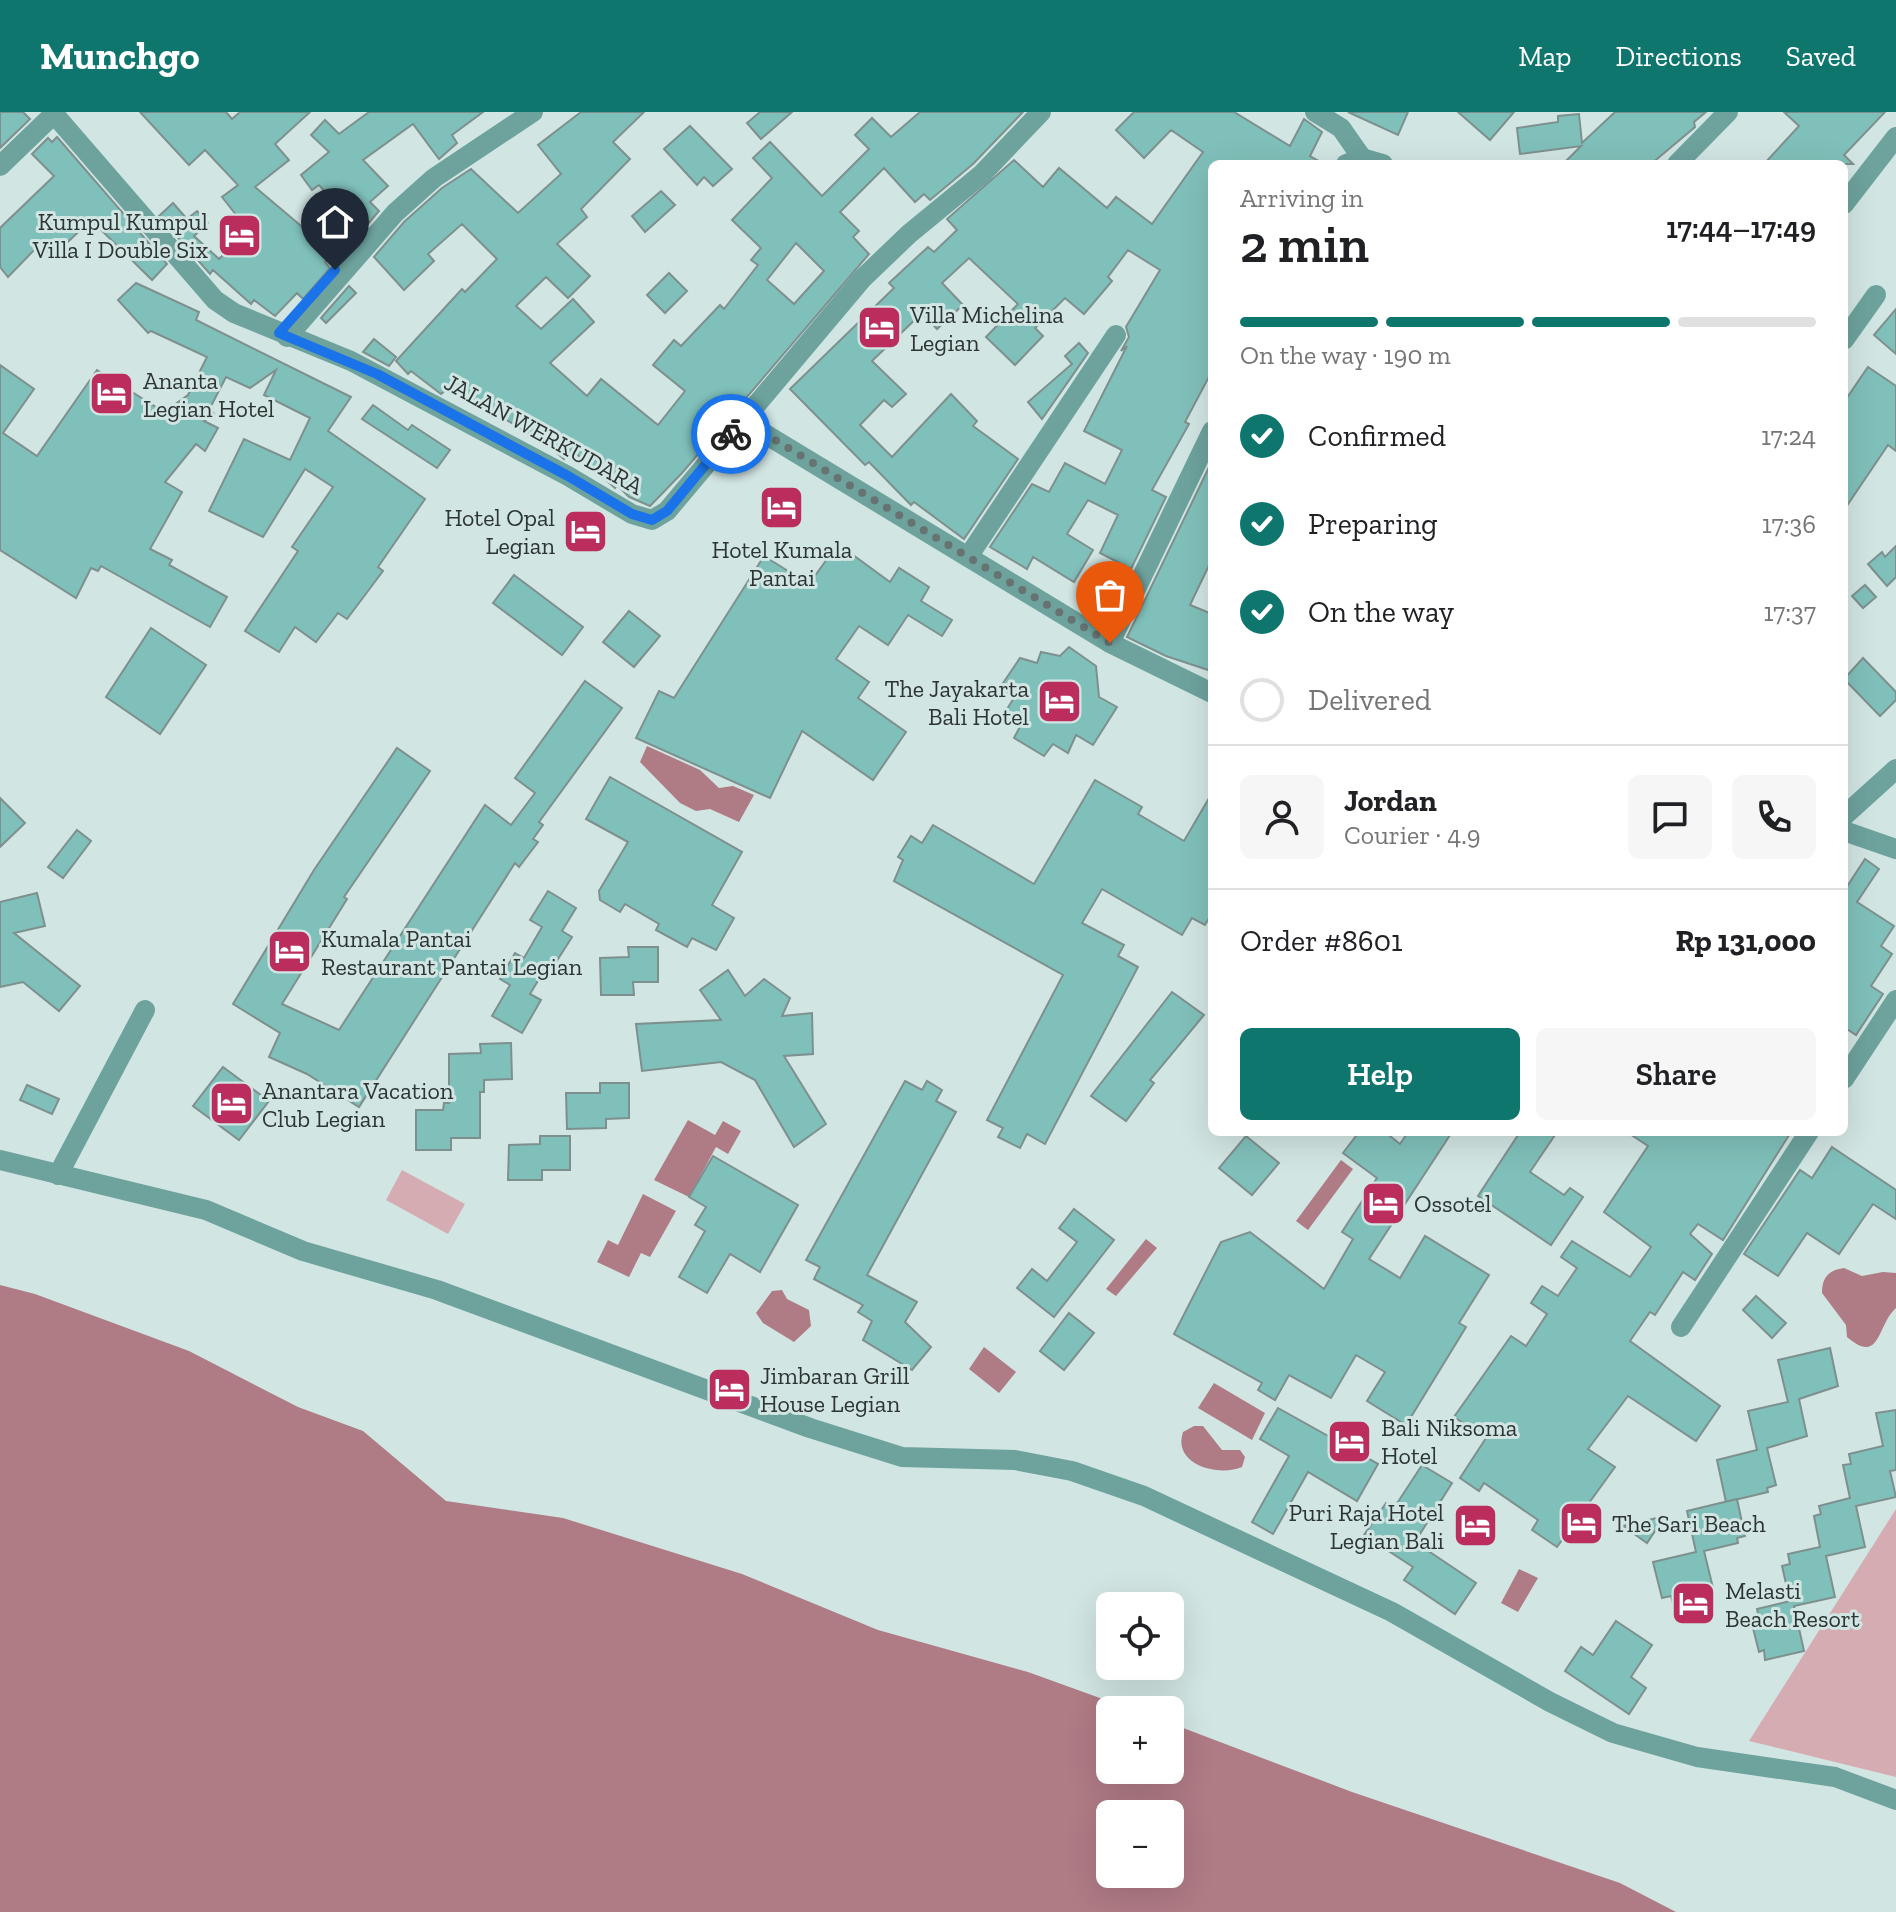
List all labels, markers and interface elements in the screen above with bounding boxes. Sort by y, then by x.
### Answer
text: Munchgo [40,33,200,79]
text: Map [1518,40,1571,73]
text: Directions [1615,40,1742,73]
text: Saved [1786,40,1856,73]
text: Arriving in [1240,182,1363,214]
pin [301,188,369,270]
icon: home [313,200,357,244]
place label: Kumpul Kumpul Villa I Double Six [32,207,208,264]
text: 17:44–17:49 [1666,210,1816,246]
hotel icon: Kumpul Kumpul Villa I Double Six [215,211,263,259]
text: 2 min [1240,213,1369,275]
place label: Villa Michelina Legian [909,300,1064,357]
hotel icon: Villa Michelina Legian [855,304,903,352]
text: On the way · 190 m [1240,339,1451,371]
place label: Ananta Legian Hotel [143,366,274,423]
street label: JALAN WERKUDARA [440,367,649,501]
hotel icon: Ananta Legian Hotel [88,370,136,418]
courier [691,394,771,474]
icon: bike [709,412,753,456]
icon: check [1240,414,1284,458]
text: Confirmed [1308,418,1446,454]
text: 17:24 [1761,420,1816,452]
hotel icon: Hotel Kumala Pantai [758,483,806,531]
icon: check [1240,502,1284,546]
place label: Hotel Opal Legian [444,503,555,560]
text: Preparing [1308,506,1438,542]
hotel icon: Hotel Opal Legian [562,507,610,555]
text: 17:36 [1762,508,1816,540]
place label: Hotel Kumala Pantai [712,535,853,592]
pin [1076,561,1144,643]
icon: bag [1088,573,1132,617]
icon: check [1240,590,1284,634]
text: On the way [1308,594,1454,630]
text: 17:37 [1763,596,1816,628]
place label: The Jayakarta Bali Hotel [885,674,1029,731]
hotel icon: The Jayakarta Bali Hotel [1036,678,1084,726]
text: Delivered [1308,682,1431,718]
button: person [1240,775,1324,859]
button: chat [1628,775,1712,859]
button: phone [1732,775,1816,859]
text: Jordan [1344,783,1437,819]
text: Courier · 4.9 [1344,819,1480,851]
text: Order #8601 [1240,923,1403,959]
text: Rp 131,000 [1675,923,1816,959]
place label: Kumala Pantai Restaurant Pantai Legian [321,924,583,981]
hotel icon: Kumala Pantai Restaurant Pantai Legian [266,928,314,976]
button: Help [1240,1028,1520,1120]
button: Share [1536,1028,1816,1120]
place label: Anantara Vacation Club Legian [262,1076,454,1133]
hotel icon: Anantara Vacation Club Legian [207,1080,255,1128]
hotel icon: Ossotel [1359,1179,1407,1227]
place label: Ossotel [1414,1189,1491,1218]
place label: Jimbaran Grill House Legian [760,1361,909,1418]
hotel icon: Jimbaran Grill House Legian [705,1365,753,1413]
place label: Bali Niksoma Hotel [1381,1413,1518,1470]
hotel icon: Bali Niksoma Hotel [1326,1417,1374,1465]
place label: Puri Raja Hotel Legian Bali [1289,1498,1444,1555]
hotel icon: The Sari Beach [1557,1499,1605,1547]
hotel icon: Puri Raja Hotel Legian Bali [1451,1502,1499,1550]
place label: The Sari Beach [1612,1509,1766,1538]
place label: Melasti Beach Resort [1725,1576,1860,1633]
hotel icon: Melasti Beach Resort [1670,1580,1718,1628]
map controls [1096,1592,1184,1888]
button: locate [1096,1592,1184,1680]
button: + [1096,1696,1184,1784]
button: − [1096,1800,1184,1888]

